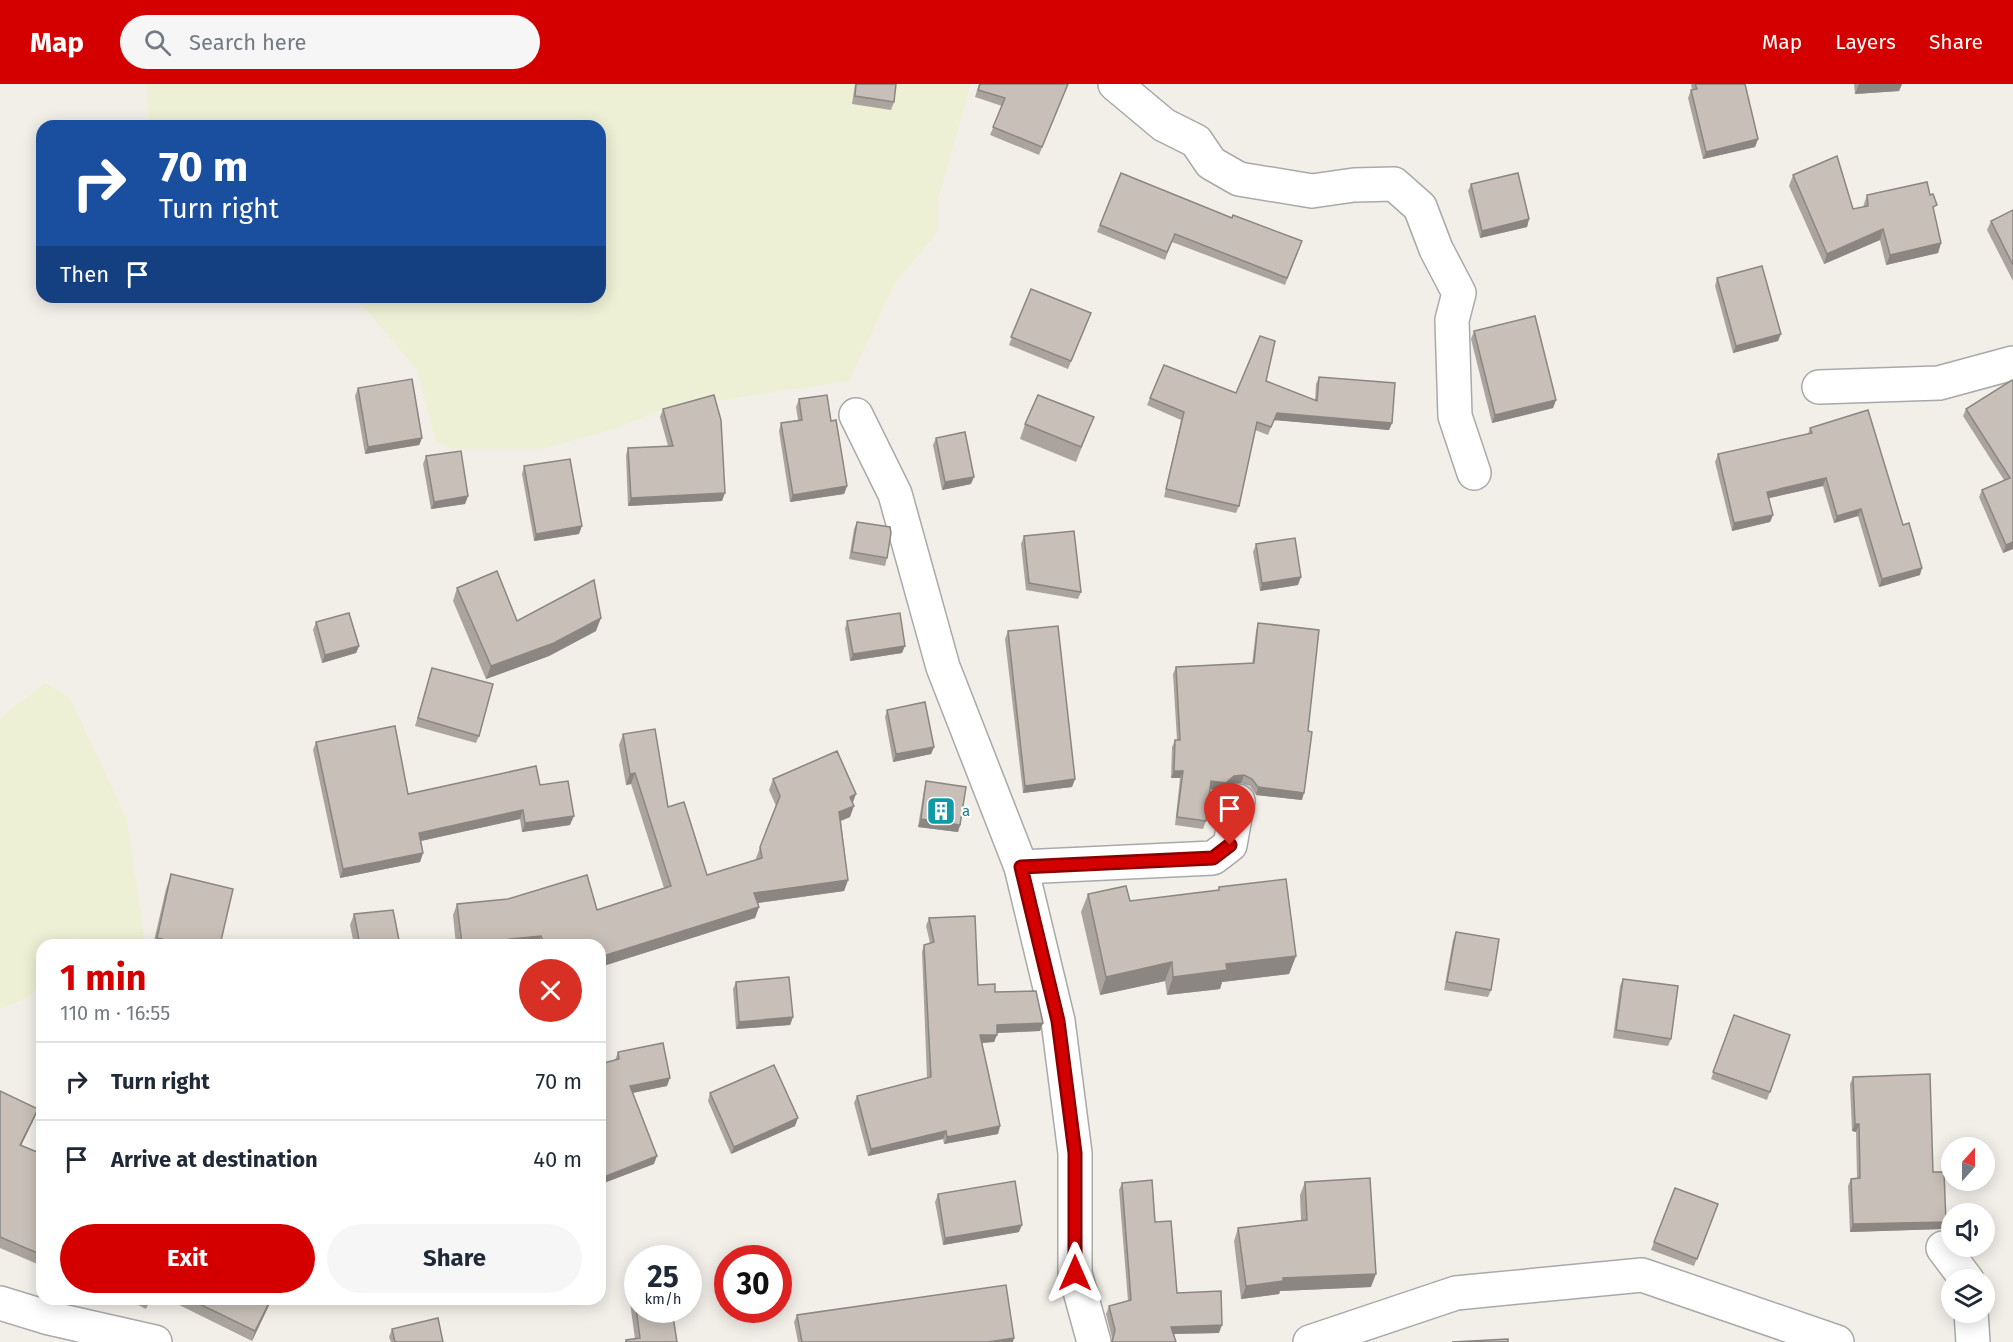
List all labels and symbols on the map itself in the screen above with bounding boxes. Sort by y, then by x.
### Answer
pin [1204,783,1255,845]
building icon: a [925,795,957,827]
place label: a [962,802,970,820]
north arrow [1941,1137,1995,1191]
position arrow [1043,1241,1107,1305]
speed limit sign: 30 [714,1245,792,1323]

